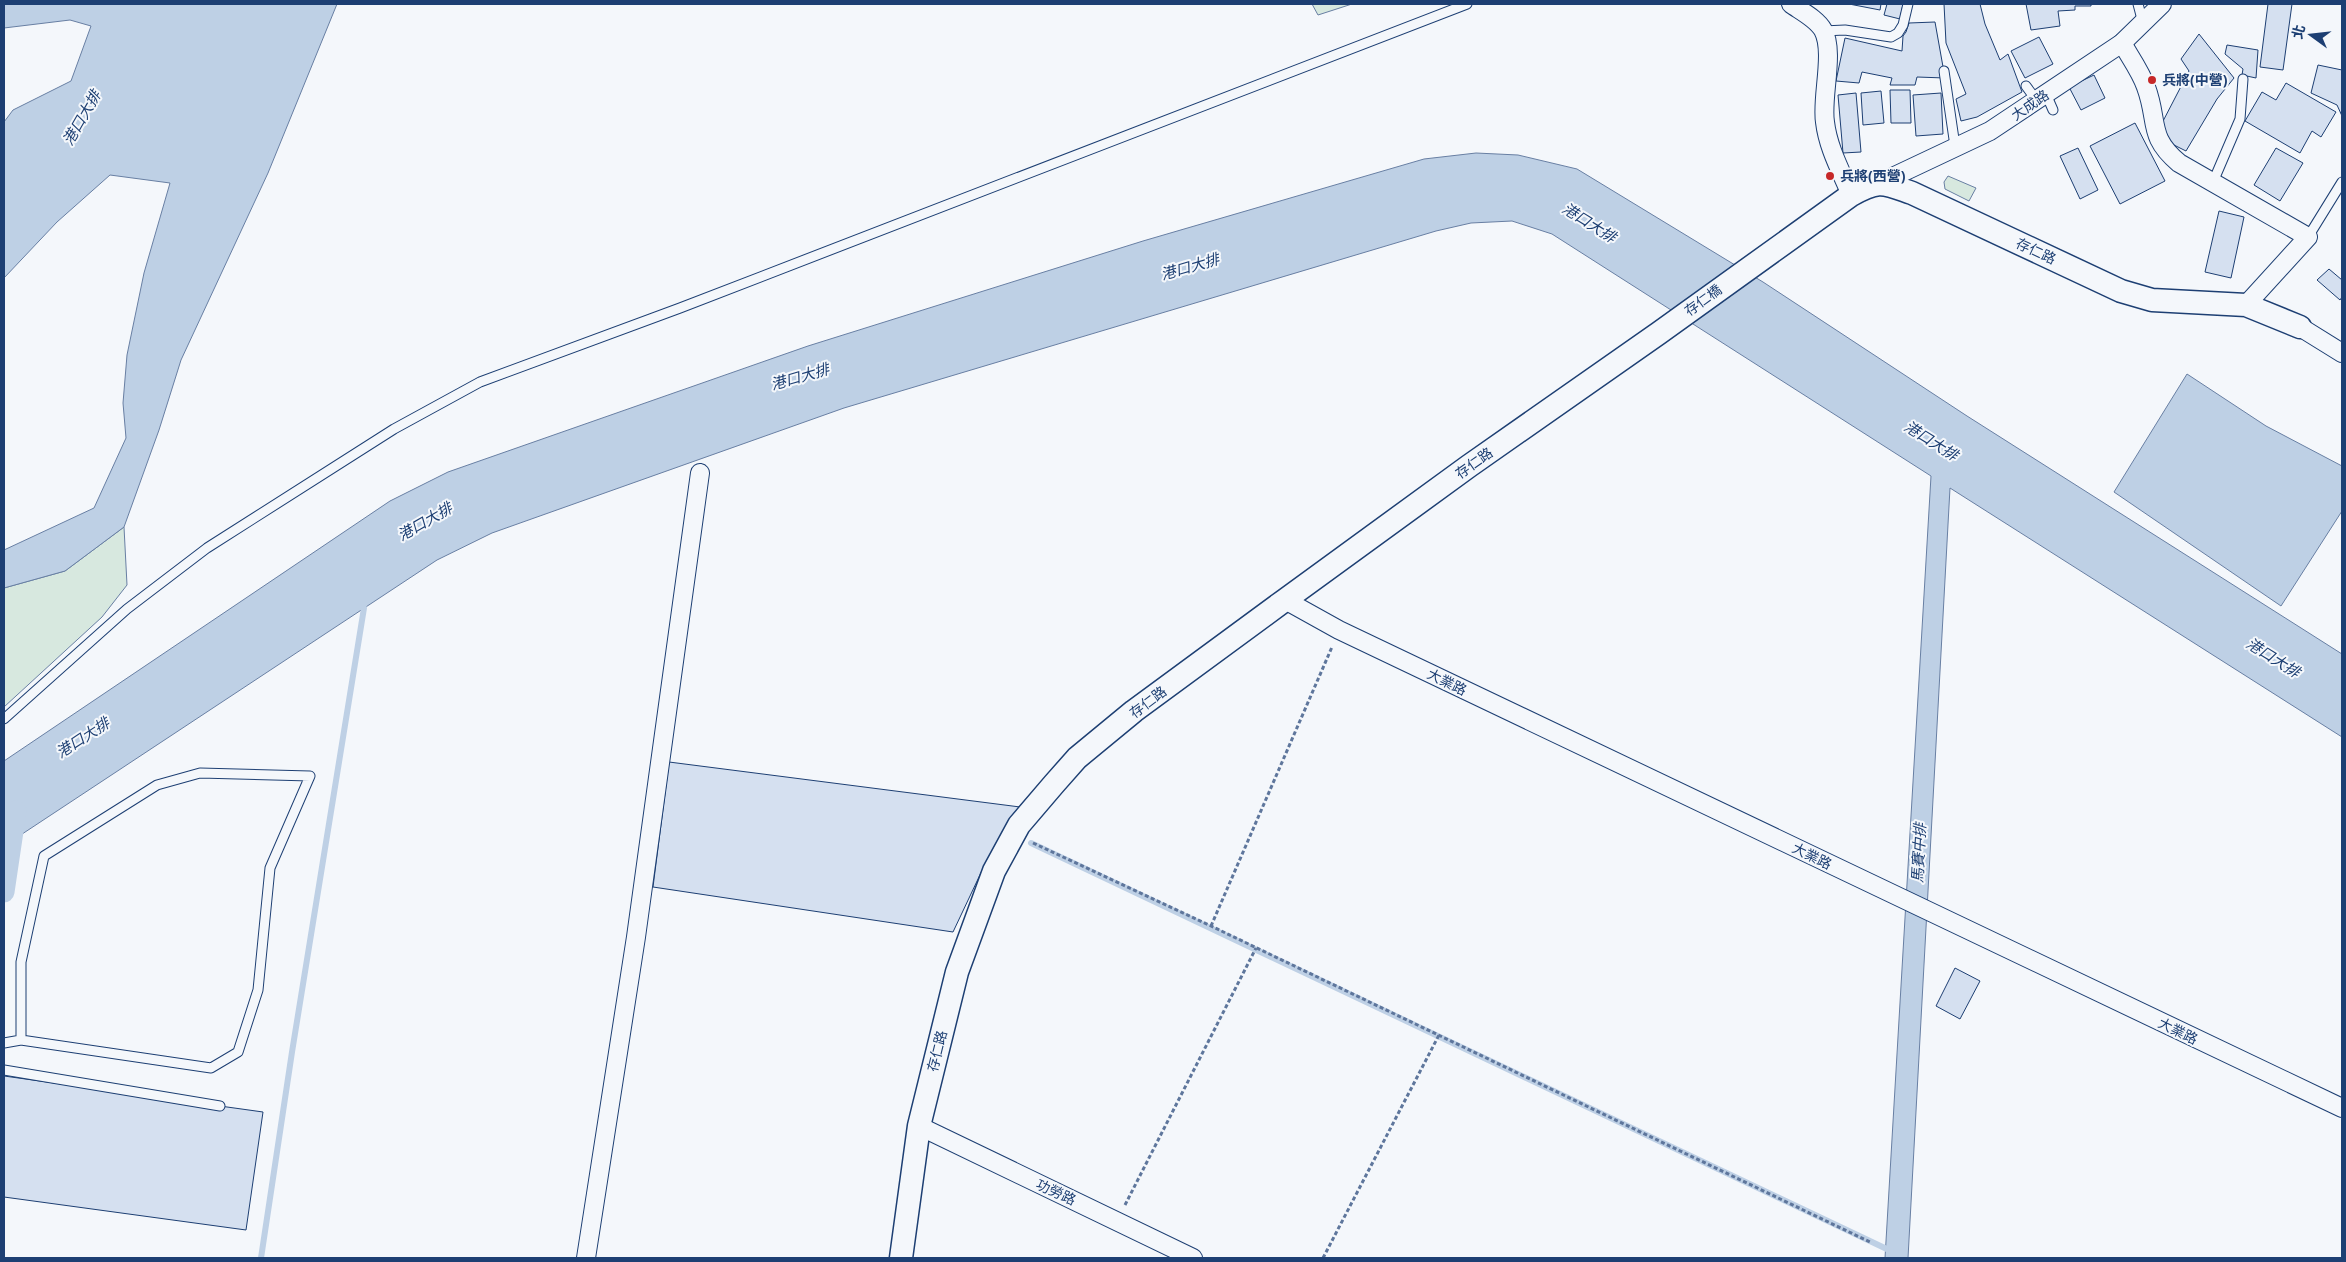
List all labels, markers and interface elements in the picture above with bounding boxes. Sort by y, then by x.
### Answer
north arrow [2286,10,2336,60]
text: 北 [2287,22,2309,41]
place label: 兵將(中營) [2162,70,2228,89]
marker: 兵將(中營) [2146,74,2158,86]
water label: 港口大排 [57,85,106,148]
street label: 大成路 [2007,85,2052,124]
place label: 兵將(西營) [1840,166,1906,185]
marker: 兵將(西營) [1824,170,1836,182]
water label: 港口大排 [1559,198,1622,248]
street label: 存仁路 [2013,233,2059,268]
water label: 港口大排 [1158,248,1223,284]
street label: 存仁橋 [1680,280,1725,320]
water label: 港口大排 [768,358,833,394]
water label: 港口大排 [1901,416,1964,466]
street label: 存仁路 [1451,443,1496,482]
water label: 港口大排 [394,496,457,545]
water label: 港口大排 [2243,633,2306,683]
street label: 大業路 [1424,664,1470,699]
street label: 存仁路 [1125,681,1170,722]
water label: 港口大排 [52,711,115,762]
water label: 馬賽中排 [1906,820,1930,883]
street label: 大業路 [1789,838,1835,873]
street label: 大業路 [2155,1013,2201,1048]
street label: 存仁路 [922,1028,951,1074]
street label: 功勞路 [1033,1174,1079,1209]

